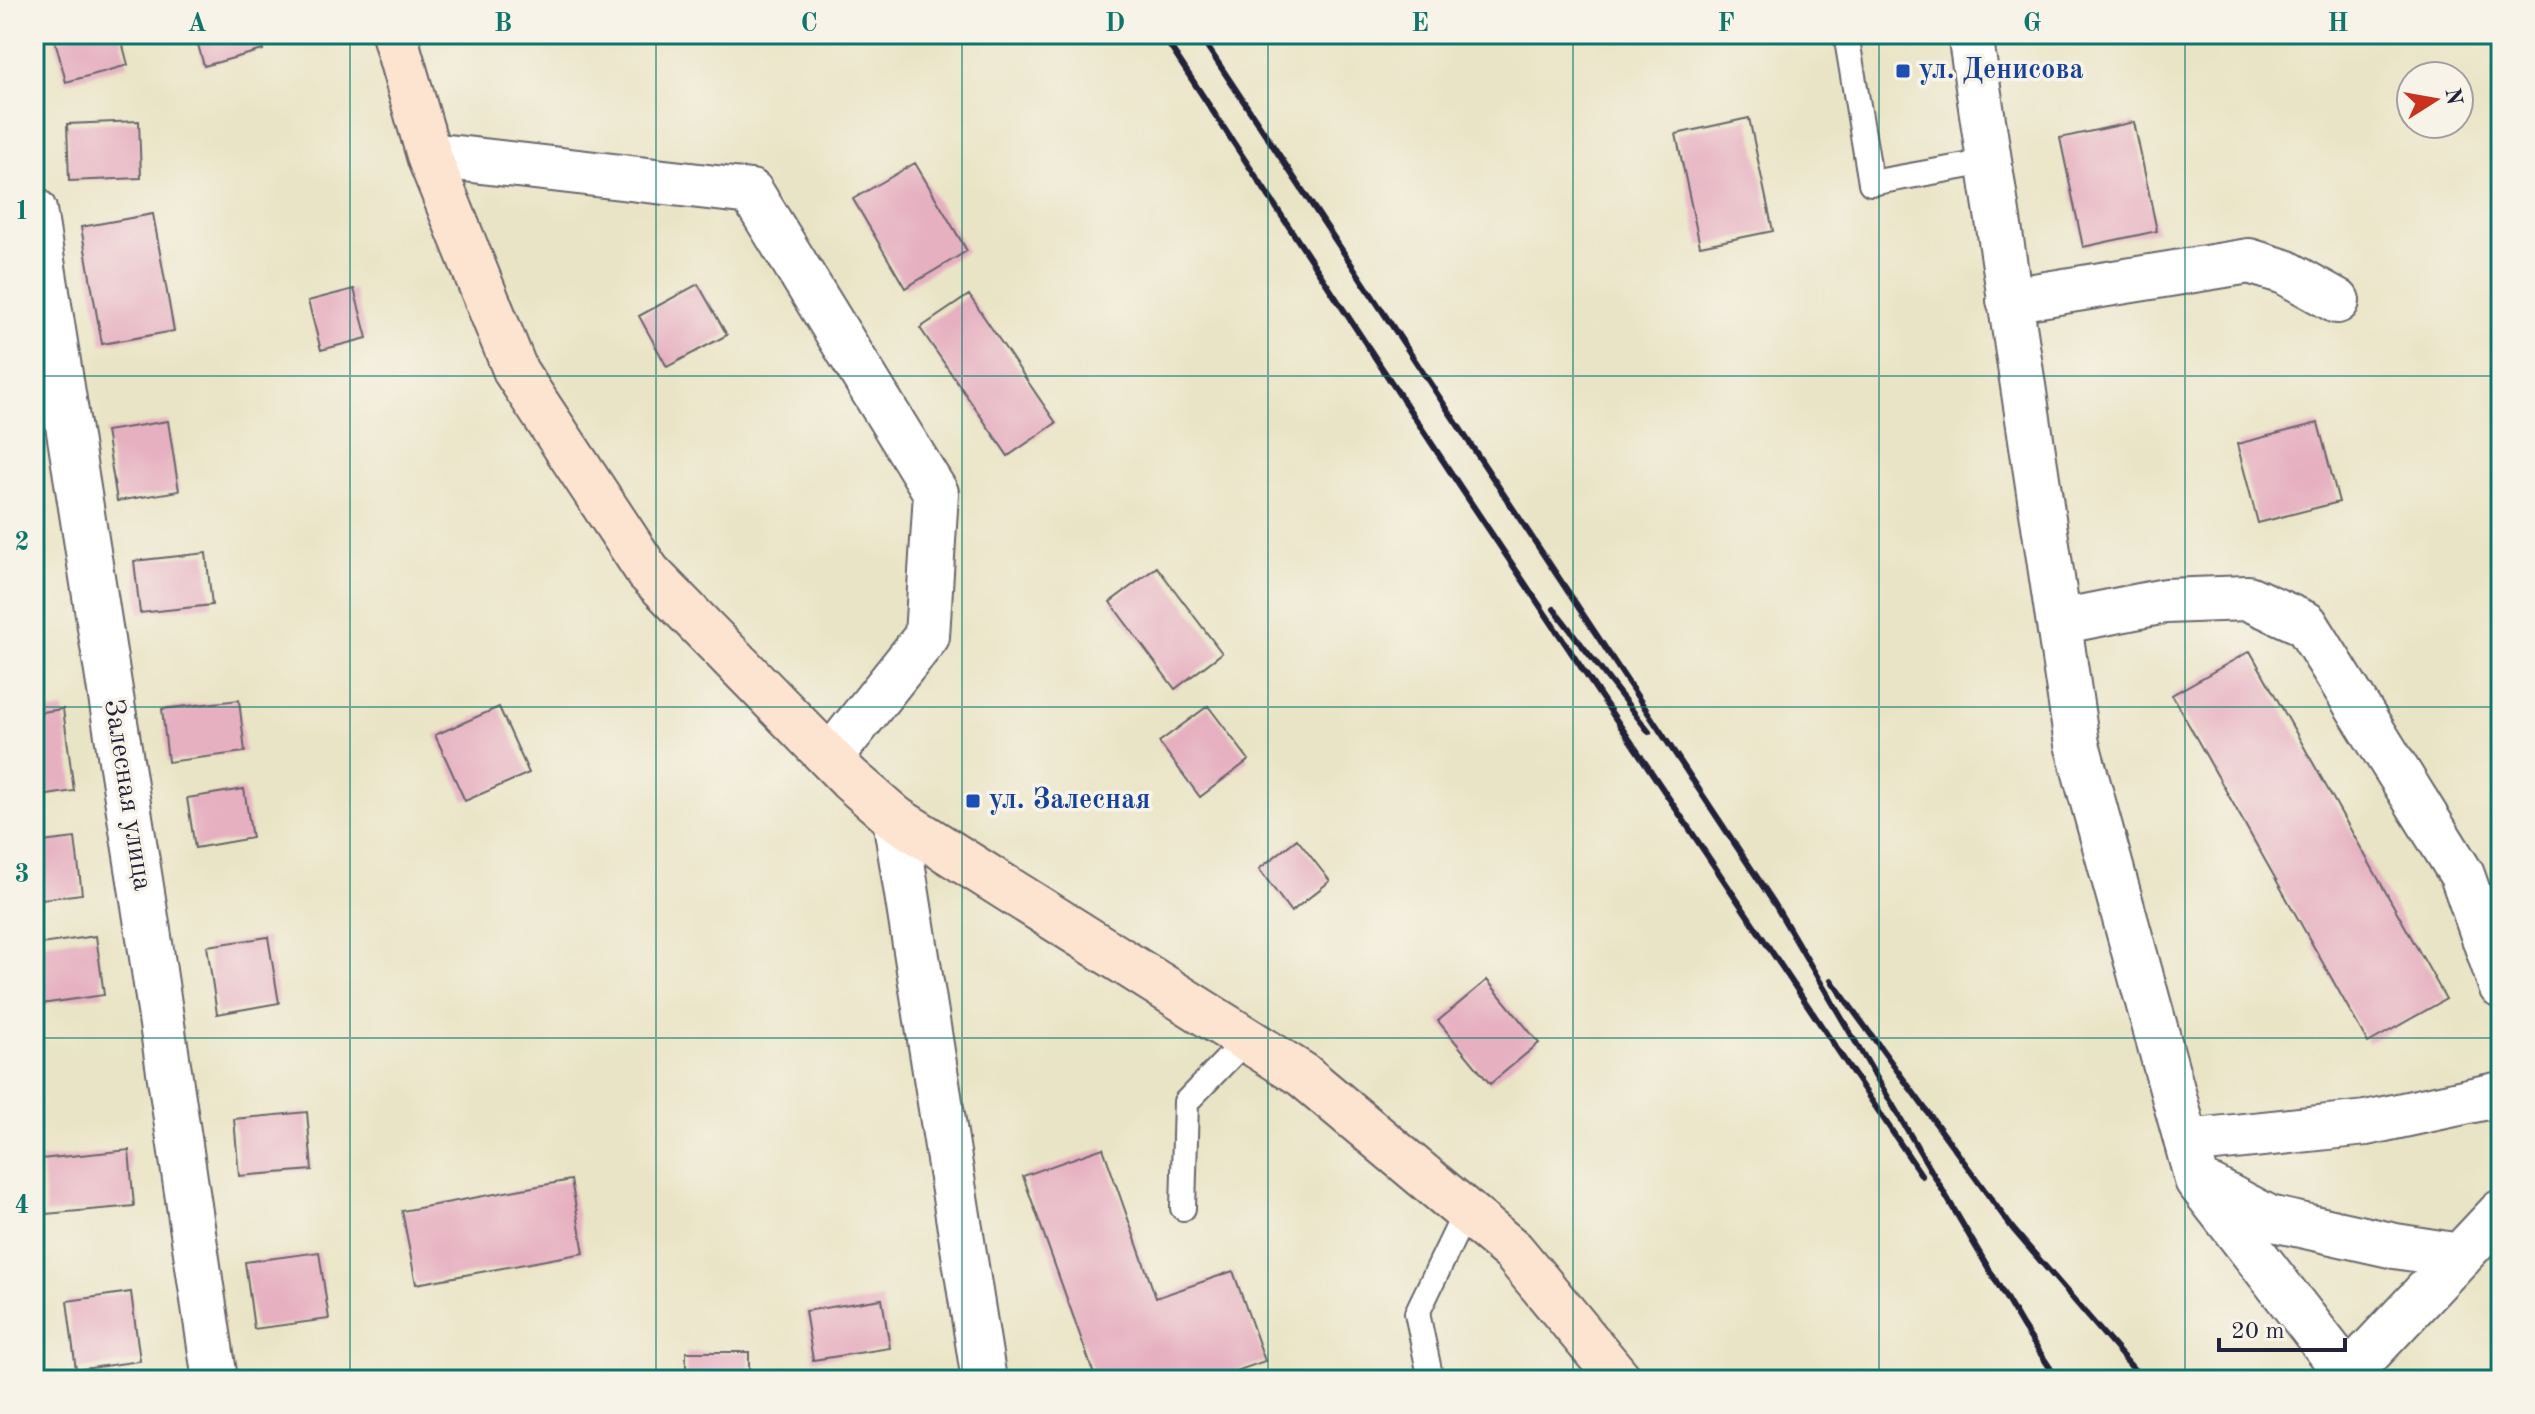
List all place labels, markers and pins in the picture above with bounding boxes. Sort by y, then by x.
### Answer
place label: ул. Денисова [1919,57,2084,85]
marker: ул. Денисова [1894,62,1912,80]
place label: ул. Залесная [989,786,1150,815]
marker: ул. Залесная [964,792,982,810]

